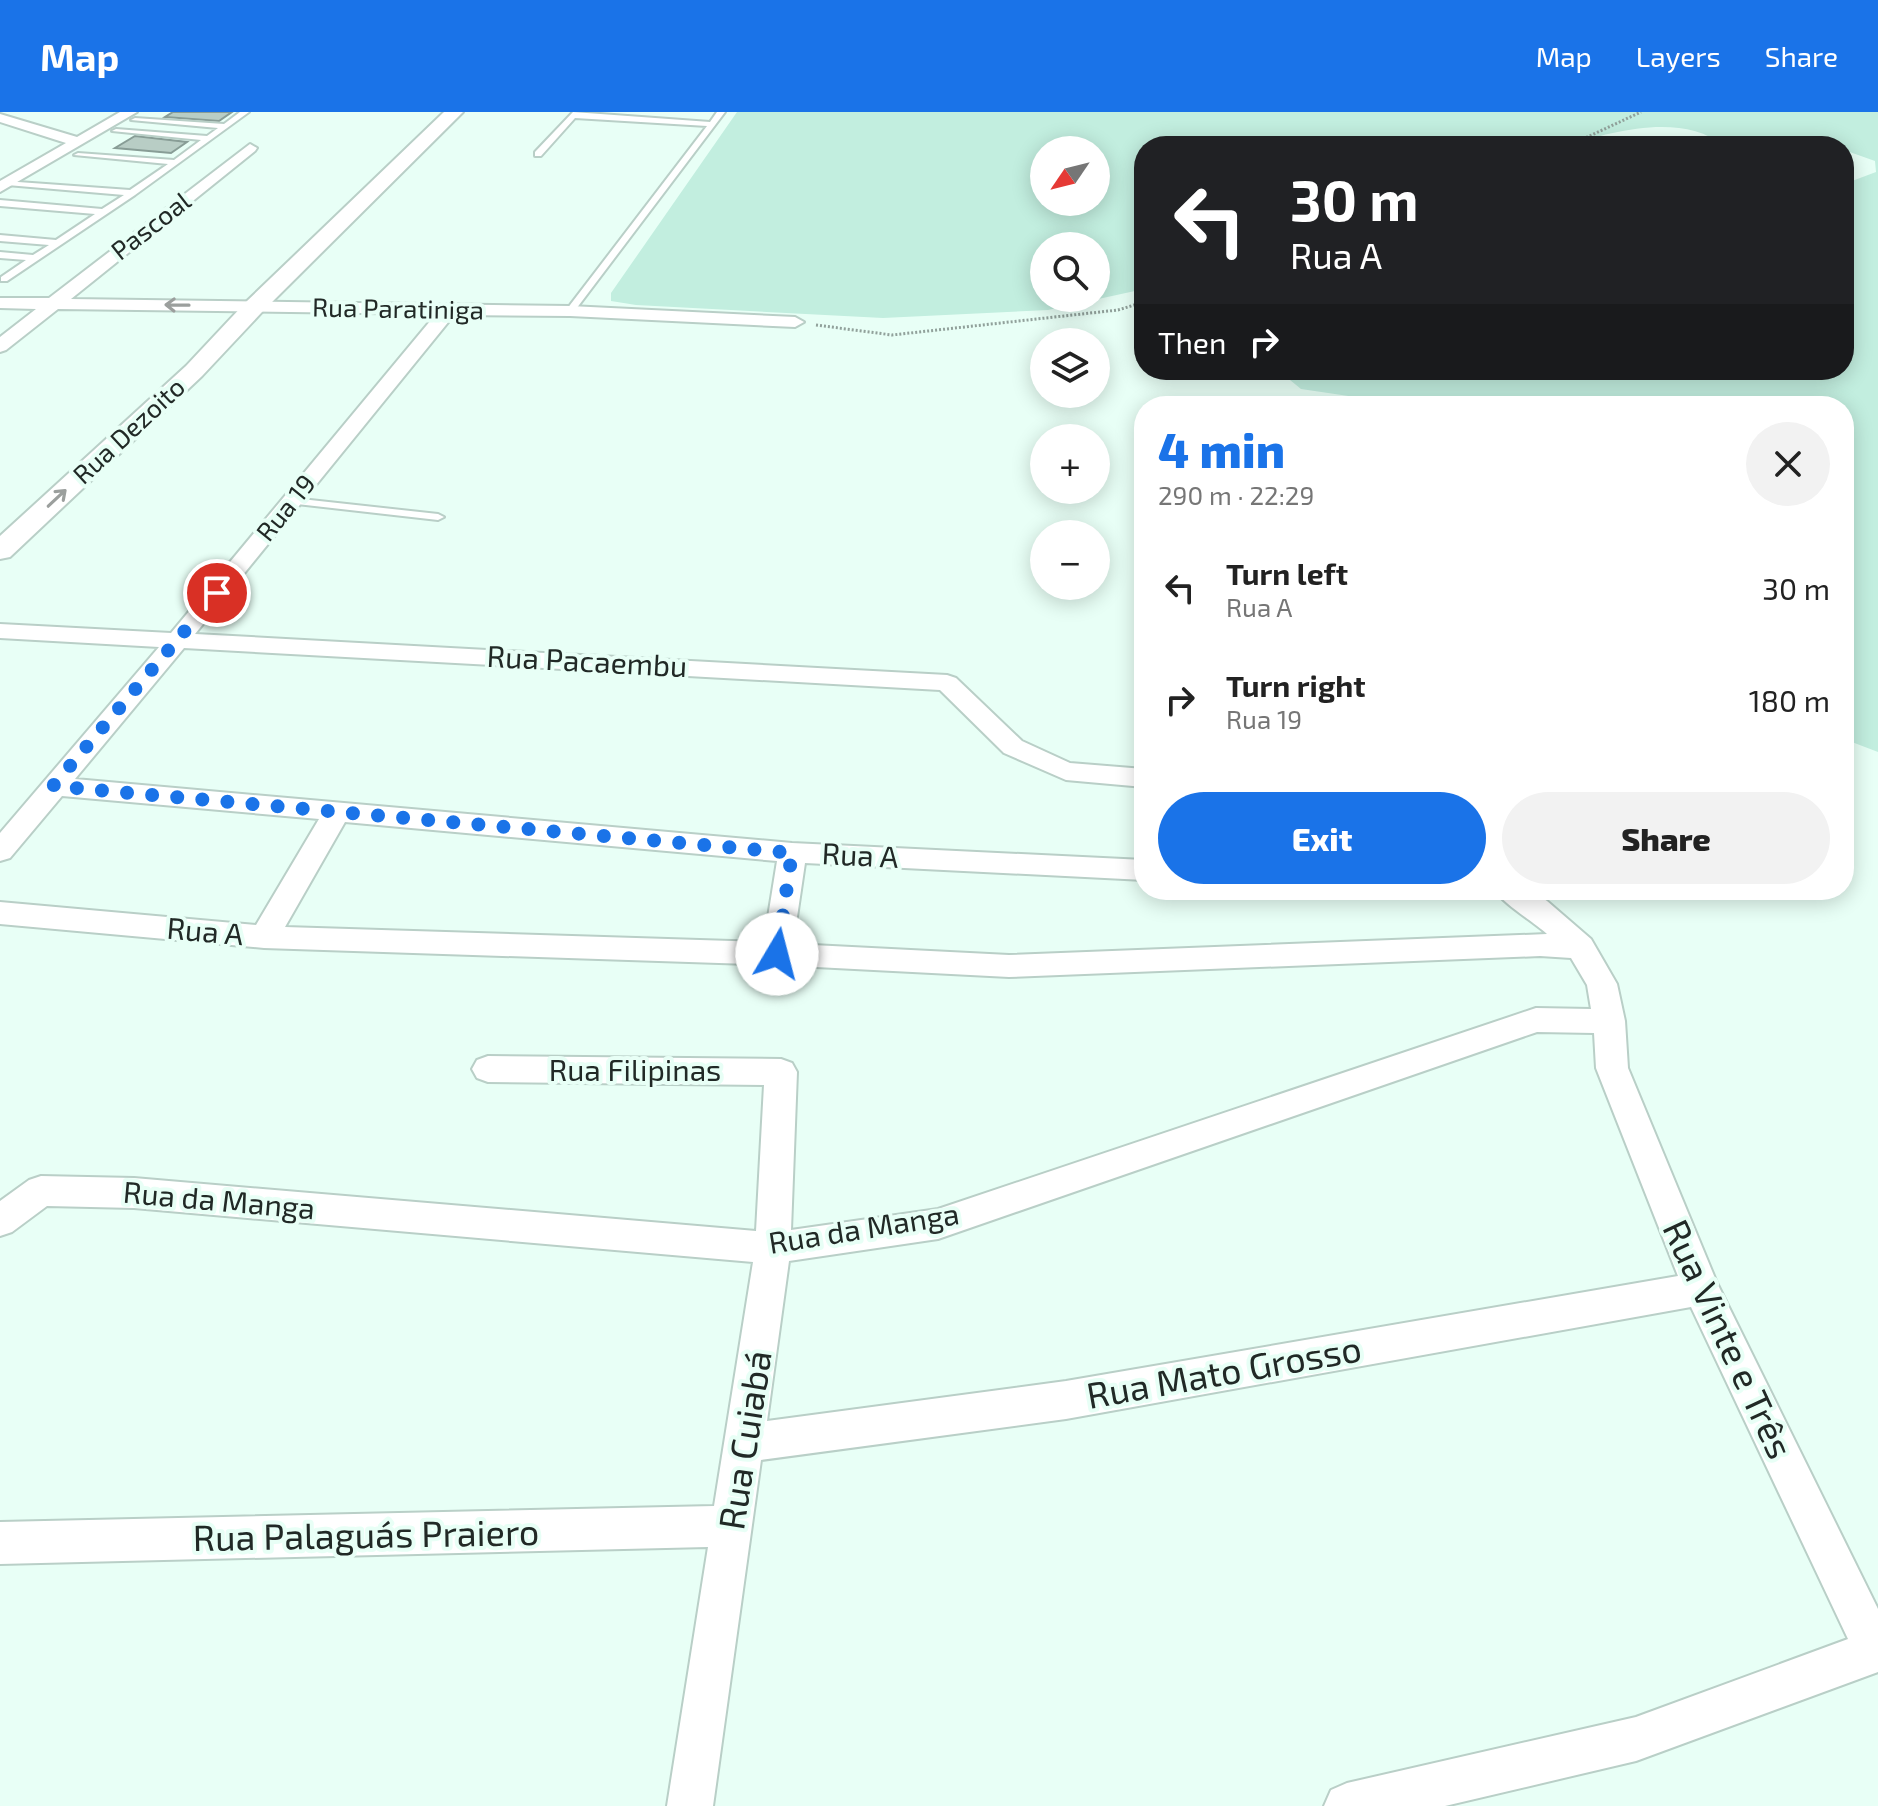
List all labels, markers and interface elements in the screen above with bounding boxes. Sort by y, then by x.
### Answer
text: Map [40,33,119,79]
text: Map [1536,39,1592,73]
text: Layers [1636,39,1721,73]
text: Share [1765,39,1838,73]
north arrow [1030,136,1110,216]
map controls [1030,136,1110,600]
text: 30 m [1290,165,1419,232]
icon: left [1158,168,1262,272]
street label: Pascoal [104,184,196,265]
button: search [1030,232,1110,312]
text: Rua A [1290,233,1382,276]
street label: Rua Paratiniga [312,291,484,324]
one-way arrow [164,298,191,313]
icon: right [1242,320,1286,364]
text: Then [1158,324,1226,360]
button: layers [1030,328,1110,408]
street label: Rua Dezoito [66,370,190,489]
text: 4 min [1158,420,1285,478]
button: close [1746,422,1830,506]
button: + [1030,424,1110,504]
street label: Rua 19 [249,468,321,546]
text: 290 m · 22:29 [1158,479,1314,510]
one-way arrow [47,489,67,507]
button: − [1030,520,1110,600]
text: Turn left [1226,555,1348,591]
pin [183,559,251,627]
icon: left [1158,566,1202,610]
text: 30 m [1762,570,1830,606]
icon: arrive [195,571,239,615]
text: Rua A [1226,591,1293,622]
street label: Rua Pacaembu [486,637,688,683]
text: Turn right [1226,667,1366,703]
icon: right [1158,678,1202,722]
text: 180 m [1749,682,1830,718]
text: Rua 19 [1226,703,1302,734]
button: Exit [1158,792,1486,884]
button: Share [1502,792,1830,884]
street label: Rua A [821,834,900,874]
street label: Rua A [165,909,245,951]
position arrow [735,912,819,996]
street label: Rua Filipinas [549,1051,721,1087]
street label: Rua da Manga [122,1173,317,1225]
street label: Rua da Manga [766,1194,962,1260]
street label: Rua Vinte e Três [1655,1212,1803,1464]
street label: Rua Mato Grosso [1083,1325,1364,1416]
street label: Rua Cuiabá [708,1347,779,1532]
street label: Rua Palaguás Praiero [192,1509,540,1558]

